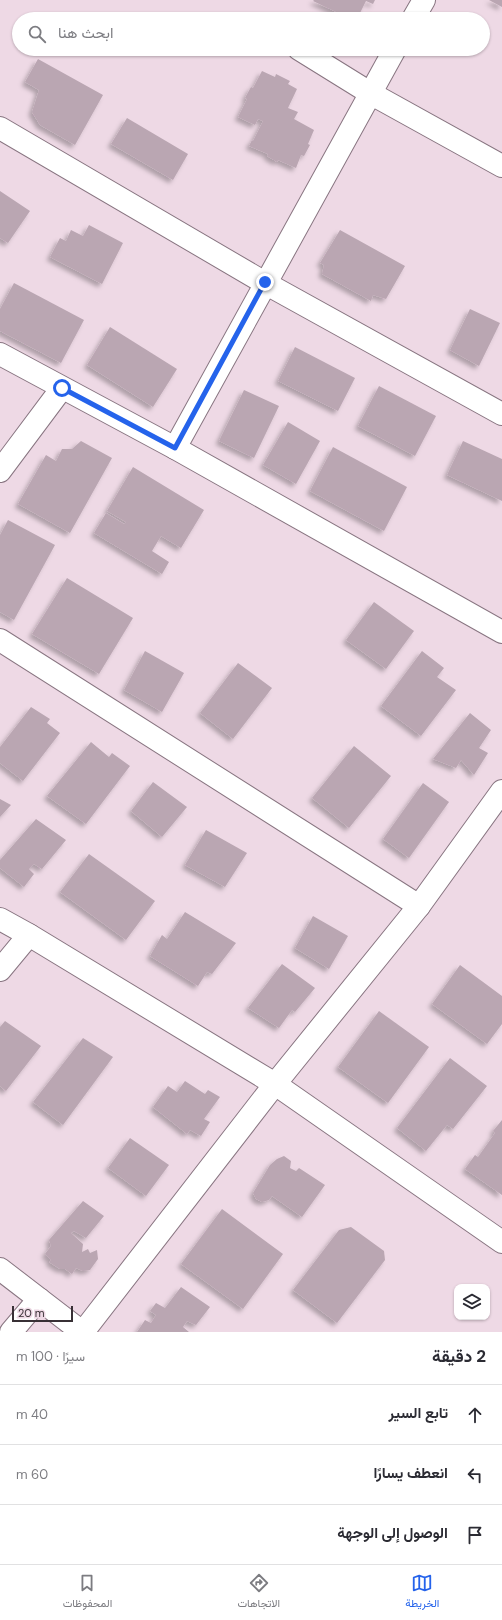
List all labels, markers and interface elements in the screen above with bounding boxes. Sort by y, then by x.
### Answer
search box [12,12,490,56]
icon: search [26,23,48,45]
text: ابحث هنا [58,23,113,43]
route end [256,273,274,291]
route start [53,379,71,397]
map controls [454,1284,490,1320]
button: layers [454,1284,490,1320]
scale bar [12,1304,73,1323]
text: 20 m [18,1306,44,1320]
text: 2 دقيقة [432,1345,486,1367]
text: سيرًا · 100 m [16,1348,85,1365]
text: تابع السير [389,1403,448,1423]
icon: ahead [464,1404,486,1426]
text: 40 m [16,1406,48,1423]
text: انعطف يسارًا [373,1463,448,1483]
icon: left [464,1464,486,1486]
text: 60 m [16,1466,48,1483]
text: الوصول إلى الوجهة [337,1523,448,1543]
icon: arrive [464,1524,486,1546]
tab: المحفوظات [63,1572,112,1613]
tab: الاتجاهات [237,1572,280,1613]
tab: الخريطة [405,1572,439,1613]

